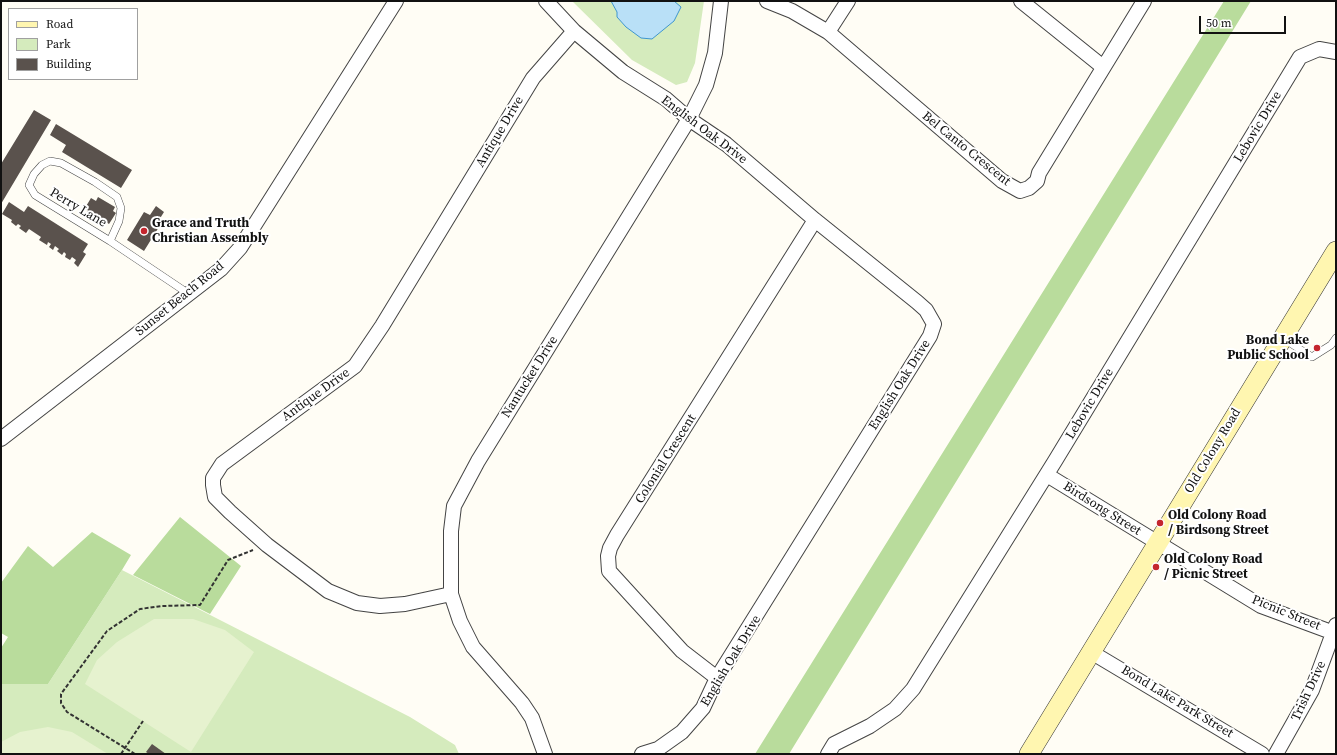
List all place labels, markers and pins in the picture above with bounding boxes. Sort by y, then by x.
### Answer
place label: Grace and Truth Christian Assembly [152,216,269,247]
marker: Grace and Truth Christian Assembly [139,226,149,236]
place label: Bond Lake Public School [1227,333,1309,364]
marker: Bond Lake Public School [1312,343,1322,353]
place label: Old Colony Road / Birdsong Street [1168,508,1269,539]
marker: Old Colony Road / Birdsong Street [1155,518,1165,528]
place label: Old Colony Road / Picnic Street [1164,552,1263,583]
marker: Old Colony Road / Picnic Street [1151,562,1161,572]

